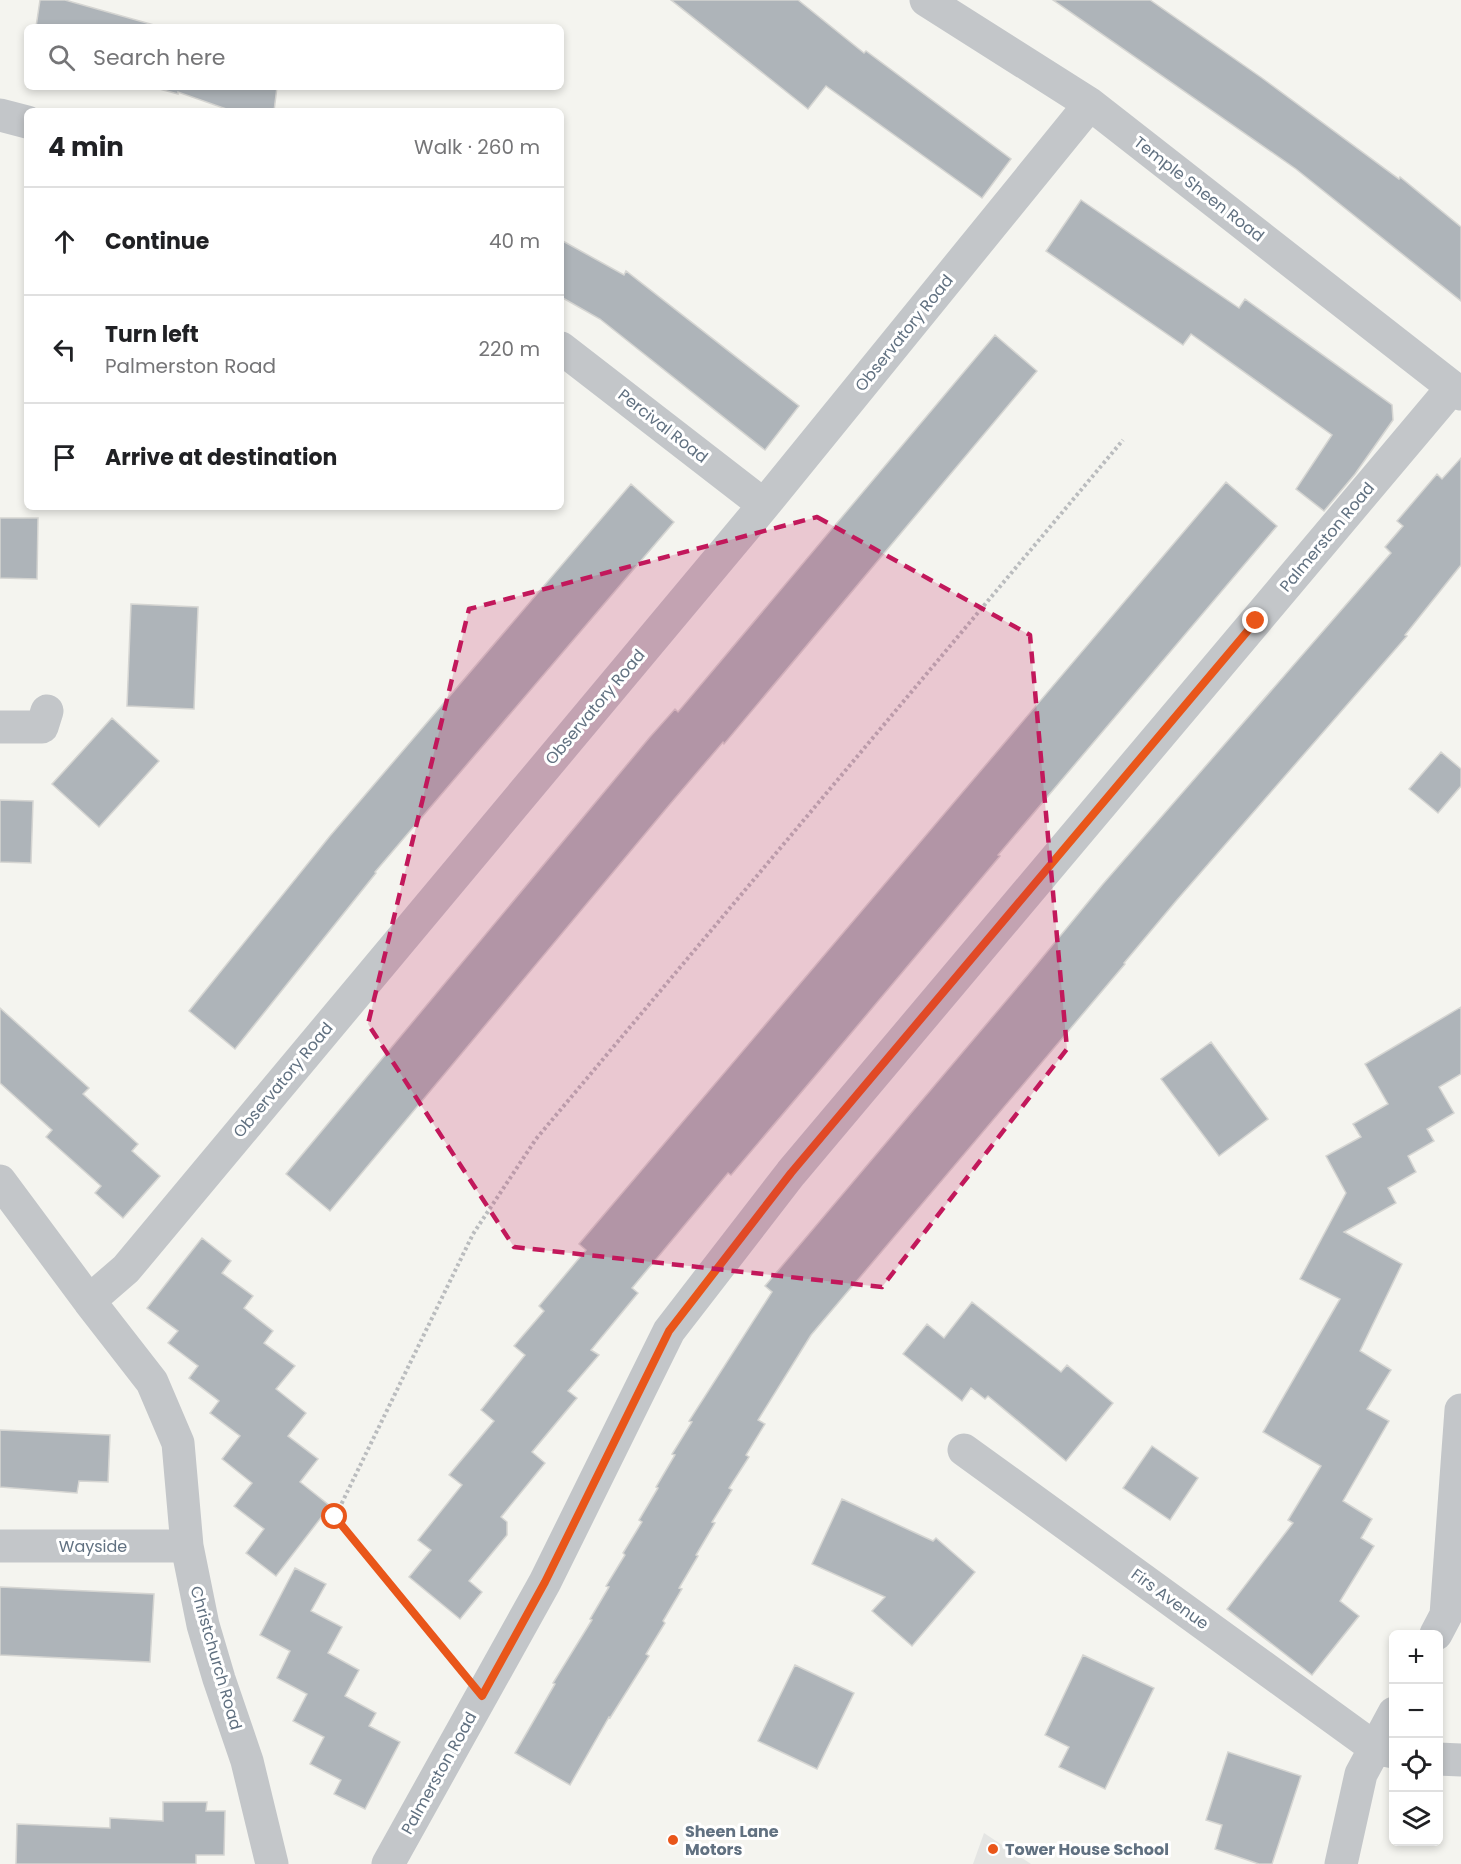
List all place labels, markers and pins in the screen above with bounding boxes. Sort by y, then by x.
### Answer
place label: Sheen Lane Motors [685,1820,779,1861]
marker: Sheen Lane Motors [666,1833,680,1847]
place label: Tower House School [1005,1838,1169,1861]
marker: Tower House School [986,1842,1000,1856]

